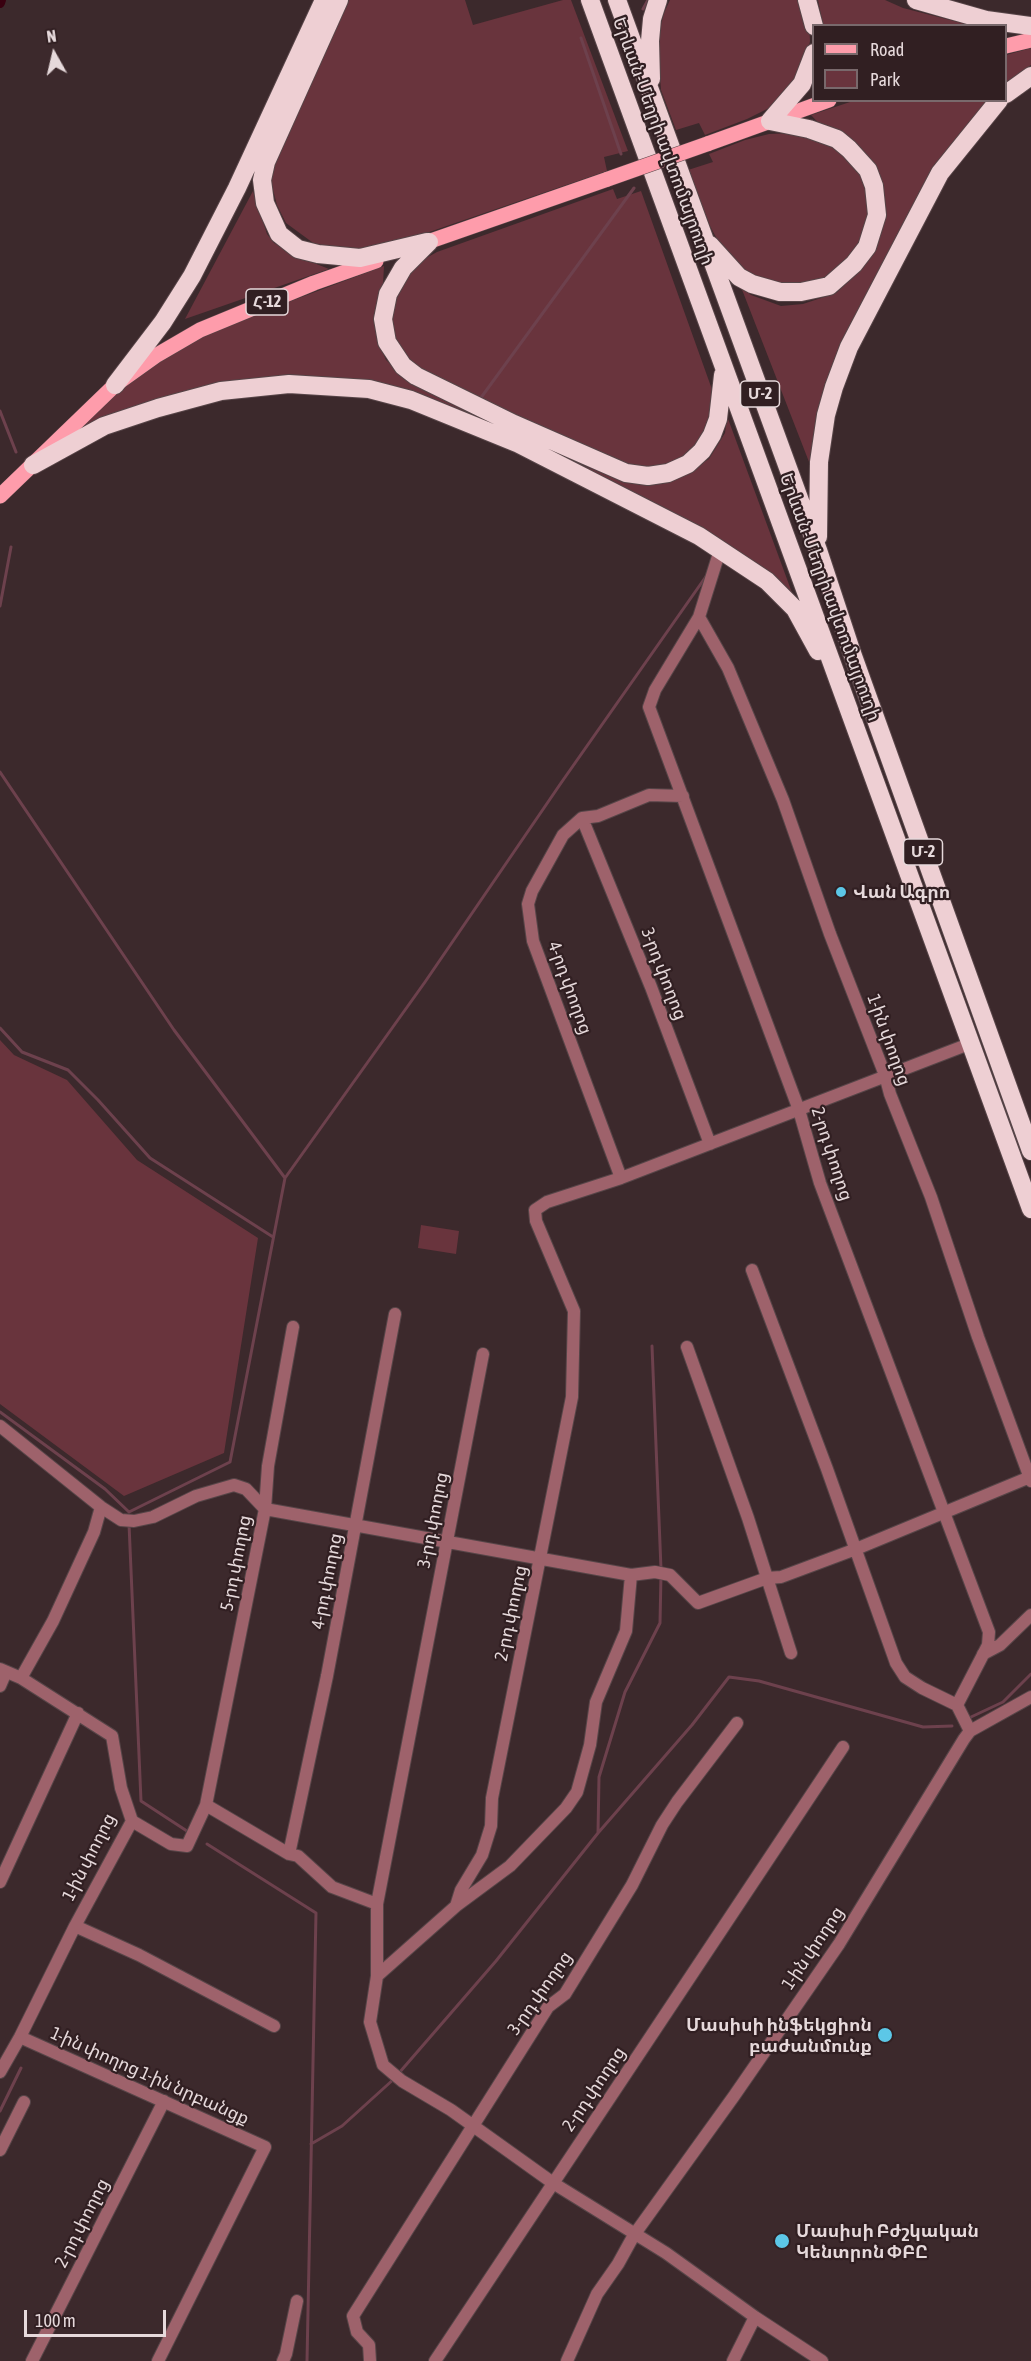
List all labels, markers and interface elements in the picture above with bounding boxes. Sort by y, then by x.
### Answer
street label: Երևան-Մեղրի ավտոմայրուղի [608,14,718,268]
north arrow [24,24,84,84]
legend [812,24,1007,102]
text: N [46,27,57,46]
text: Road [870,39,904,60]
text: Park [870,69,900,90]
road number: Հ-12 [246,289,288,315]
road number: Մ-2 [740,381,780,407]
street label: Երևան-Մեղրի ավտոմայրուղի [775,470,885,724]
road number: Մ-2 [904,839,942,865]
place label: Վան Ագրո [853,881,950,903]
marker: Վան Ագրո [834,885,848,899]
street label: 3-րդ փողոց [637,925,691,1023]
street label: 4-րդ փողոց [543,939,597,1037]
street label: 1-ին փողոց [863,991,915,1089]
street label: 2-րդ փողոց [807,1105,857,1203]
street label: 3-րդ փողոց [413,1470,453,1570]
street label: 5-րդ փողոց [216,1513,256,1613]
street label: 4-րդ փողոց [307,1531,347,1631]
street label: 2-րդ փողոց [490,1563,532,1663]
street label: 1-ին փողոց [58,1810,120,1904]
street label: 1-ին փողոց [777,1902,849,1994]
street label: 3-րդ փողոց [503,1947,577,2039]
place label: Մասիսի ինֆեկցիոն բաժանմունք [686,2014,872,2056]
street label: 1-ին փողոց 1-ին նրբանցք [47,2022,253,2130]
marker: Մասիսի ինֆեկցիոն բաժանմունք [876,2026,894,2044]
street label: 2-րդ փողոց [558,2043,630,2135]
street label: 2-րդ փողոց [50,2175,114,2271]
place label: Մասիսի Բժշկական Կենտրոն ՓԲԸ [796,2220,979,2262]
marker: Մասիսի Բժշկական Կենտրոն ՓԲԸ [773,2232,791,2250]
scale bar [27,2298,170,2336]
text: 100 m [35,2310,76,2331]

